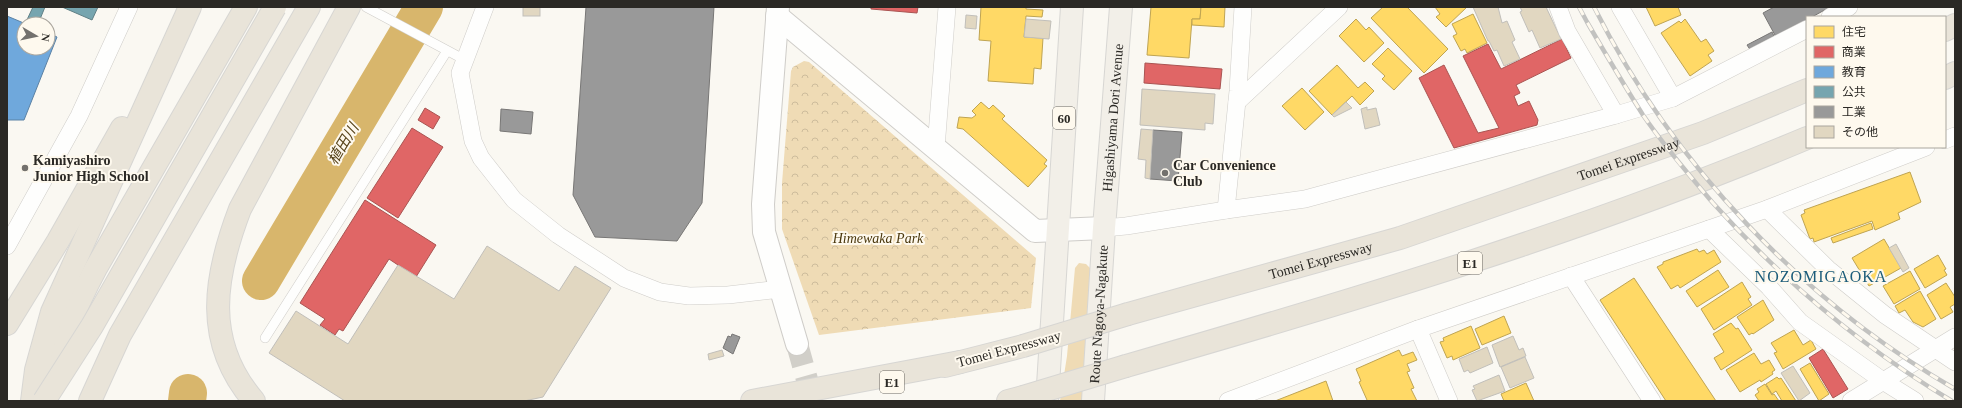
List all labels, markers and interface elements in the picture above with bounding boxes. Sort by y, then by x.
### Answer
north arrow [16,16,56,56]
legend [1806,16,1946,148]
text: 住宅 [1842,25,1866,39]
text: N [39,33,52,42]
street label: Higashiyama Dori Avenue [1099,43,1126,192]
text: 商業 [1842,45,1866,59]
text: 教育 [1842,65,1866,79]
text: 公共 [1842,85,1866,99]
text: 工業 [1842,105,1866,119]
road number: 60 [1053,107,1075,129]
water label: 植田川 [325,119,362,167]
text: その他 [1842,125,1878,139]
street label: Tomei Expressway [1575,134,1681,183]
place label: Kamiyashiro Junior High School [33,153,149,184]
place label: Car Convenience Club [1173,158,1276,189]
marker: Kamiyashiro Junior High School [20,163,30,173]
marker: Car Convenience Club [1160,168,1170,178]
park label: Himewaka Park [832,231,924,246]
street label: Tomei Expressway [1267,239,1374,282]
street label: Route Nagoya-Nagakute [1087,244,1110,384]
road number: E1 [1458,252,1482,274]
district label: NOZOMIGAOKA [1755,268,1887,285]
street label: Tomei Expressway [956,328,1062,370]
road number: E1 [880,371,904,393]

